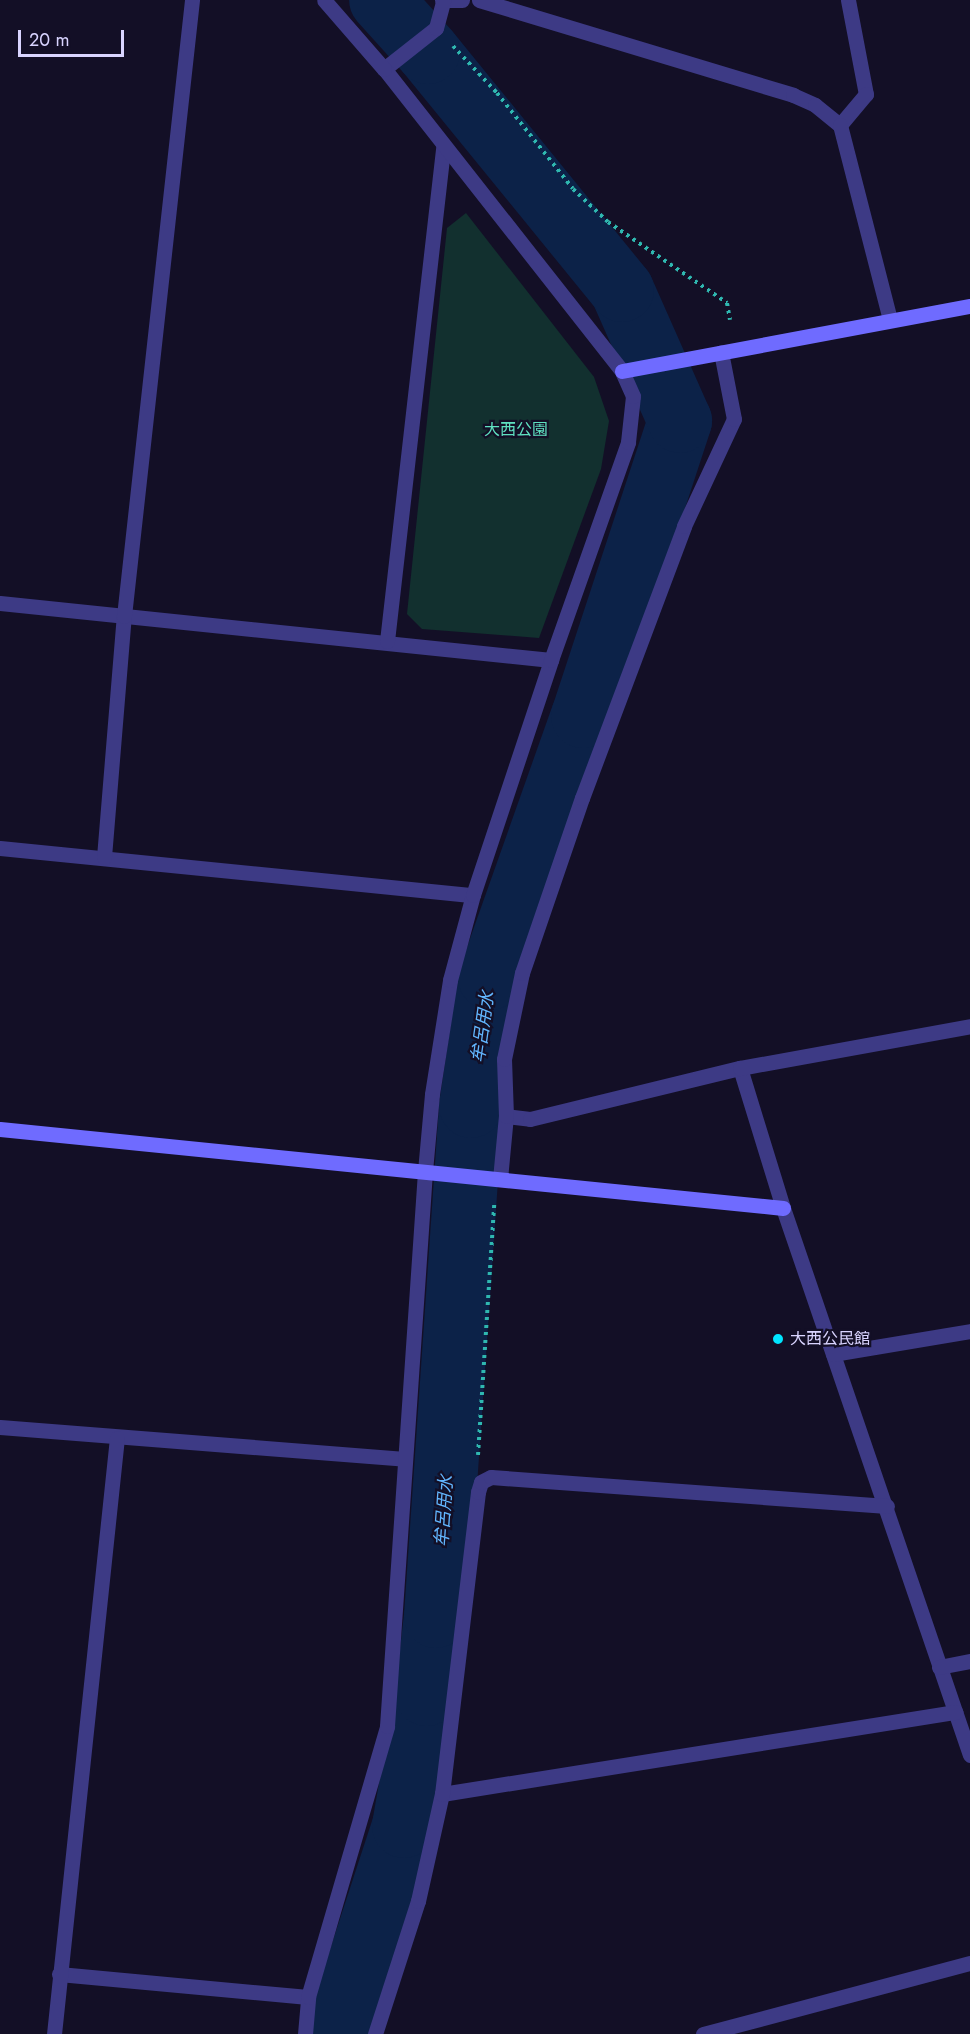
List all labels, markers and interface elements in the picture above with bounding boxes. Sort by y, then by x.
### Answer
scale bar [21,18,128,56]
text: 20 m [29,27,69,53]
park label: 大西公園 [484,420,548,440]
water label: 牟呂用水 [467,990,499,1064]
place label: 大西公民館 [790,1329,870,1349]
marker: 大西公民館 [771,1332,785,1346]
water label: 牟呂用水 [431,1474,457,1548]

